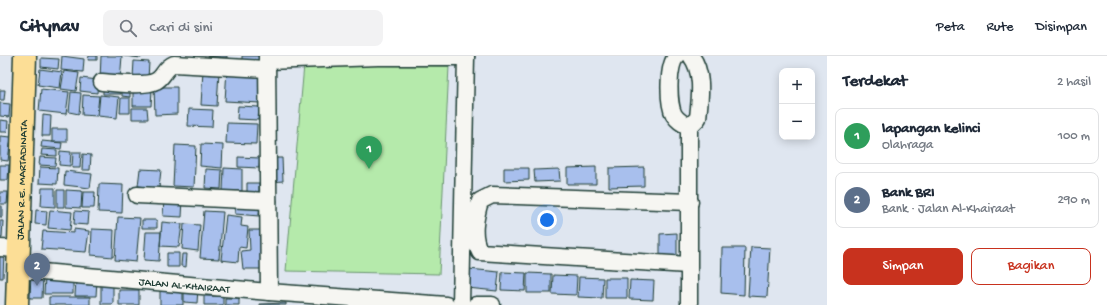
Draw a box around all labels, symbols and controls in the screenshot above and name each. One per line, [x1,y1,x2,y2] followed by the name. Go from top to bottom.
[103,10,383,46] search box
[20,16,79,39] text: Citynav
[117,17,139,39] icon: search
[149,19,213,37] text: Cari di sini
[936,19,965,36] text: Peta
[987,19,1013,36] text: Rute
[1035,19,1087,36] text: Disimpan
[779,68,815,140] map controls
[779,68,815,104] button: +
[843,72,907,92] text: Terdekat
[1057,75,1091,90] text: 2 hasil
[779,104,815,140] button: −
[15,120,31,240] street label: JALAN R.E. MARTADINATA
[882,120,980,138] text: lapangan kelinci
[854,129,860,144] text: 1
[1058,129,1090,144] text: 100 m
[356,136,382,169] pin: 1
[882,138,933,153] text: Olahraga
[882,184,935,202] text: Bank BRI
[854,193,860,208] text: 2
[1057,193,1090,208] text: 290 m
[882,202,1015,217] text: Bank · Jalan Al-Khairaat
[537,210,557,230] your location
[843,248,963,285] button: Simpan
[971,248,1091,285] button: Bagikan
[24,253,50,286] pin: 2
[138,277,231,297] street label: JALAN AL-KHAIRAAT

